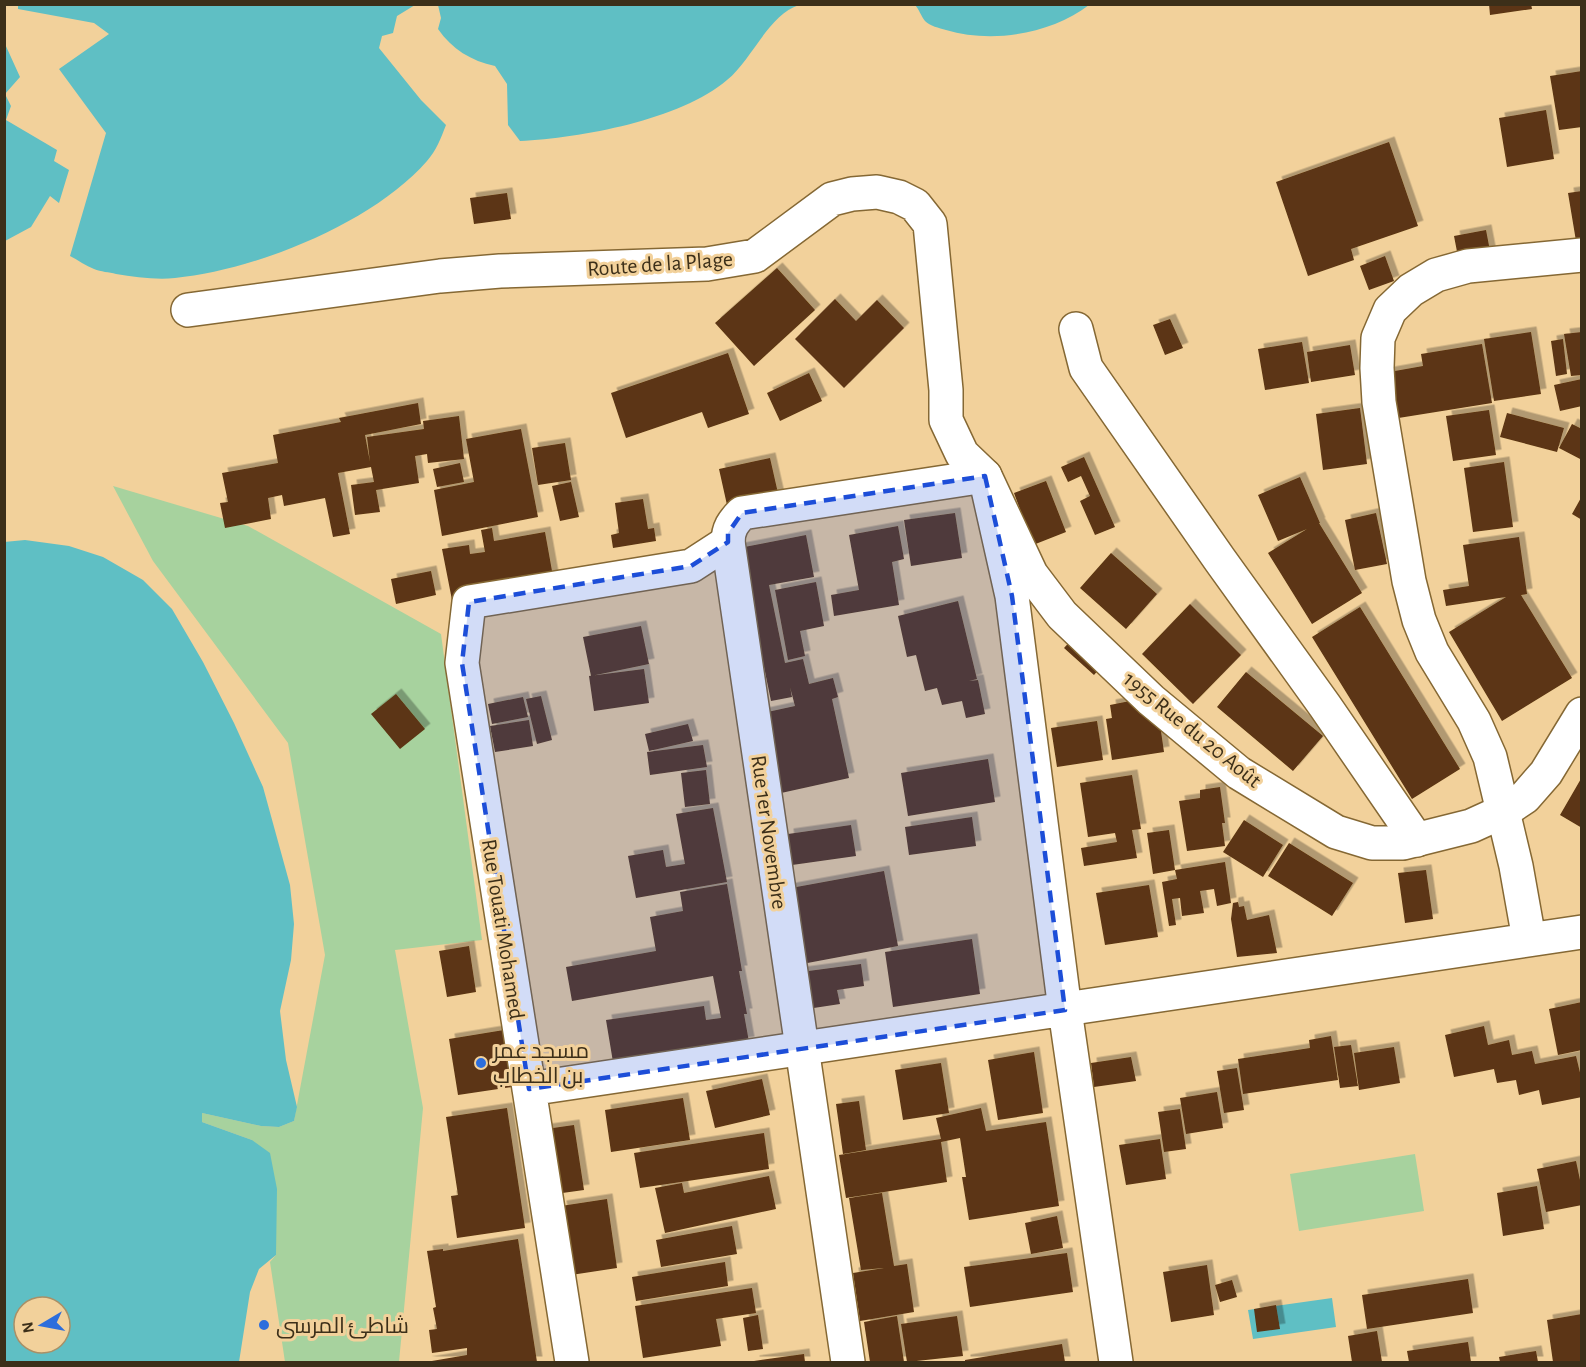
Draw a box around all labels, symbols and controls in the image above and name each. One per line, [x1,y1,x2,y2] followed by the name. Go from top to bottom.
[586,248,734,280] street label: Route de la Plage
[1120,668,1265,792] street label: 1955 Rue du 20 Août
[747,754,791,911] street label: Rue 1er Novembre
[478,837,528,1021] street label: Rue Touati Mohamed
[491,1040,589,1089] place label: مسجد عمر بن الخطاب
[474,1056,488,1070] marker: مسجد عمر بن الخطاب
[12,1295,72,1355] north arrow
[276,1315,409,1339] place label: شاطئ المرسى
[257,1318,271,1332] marker: شاطئ المرسى
[19,1321,37,1334] text: N

